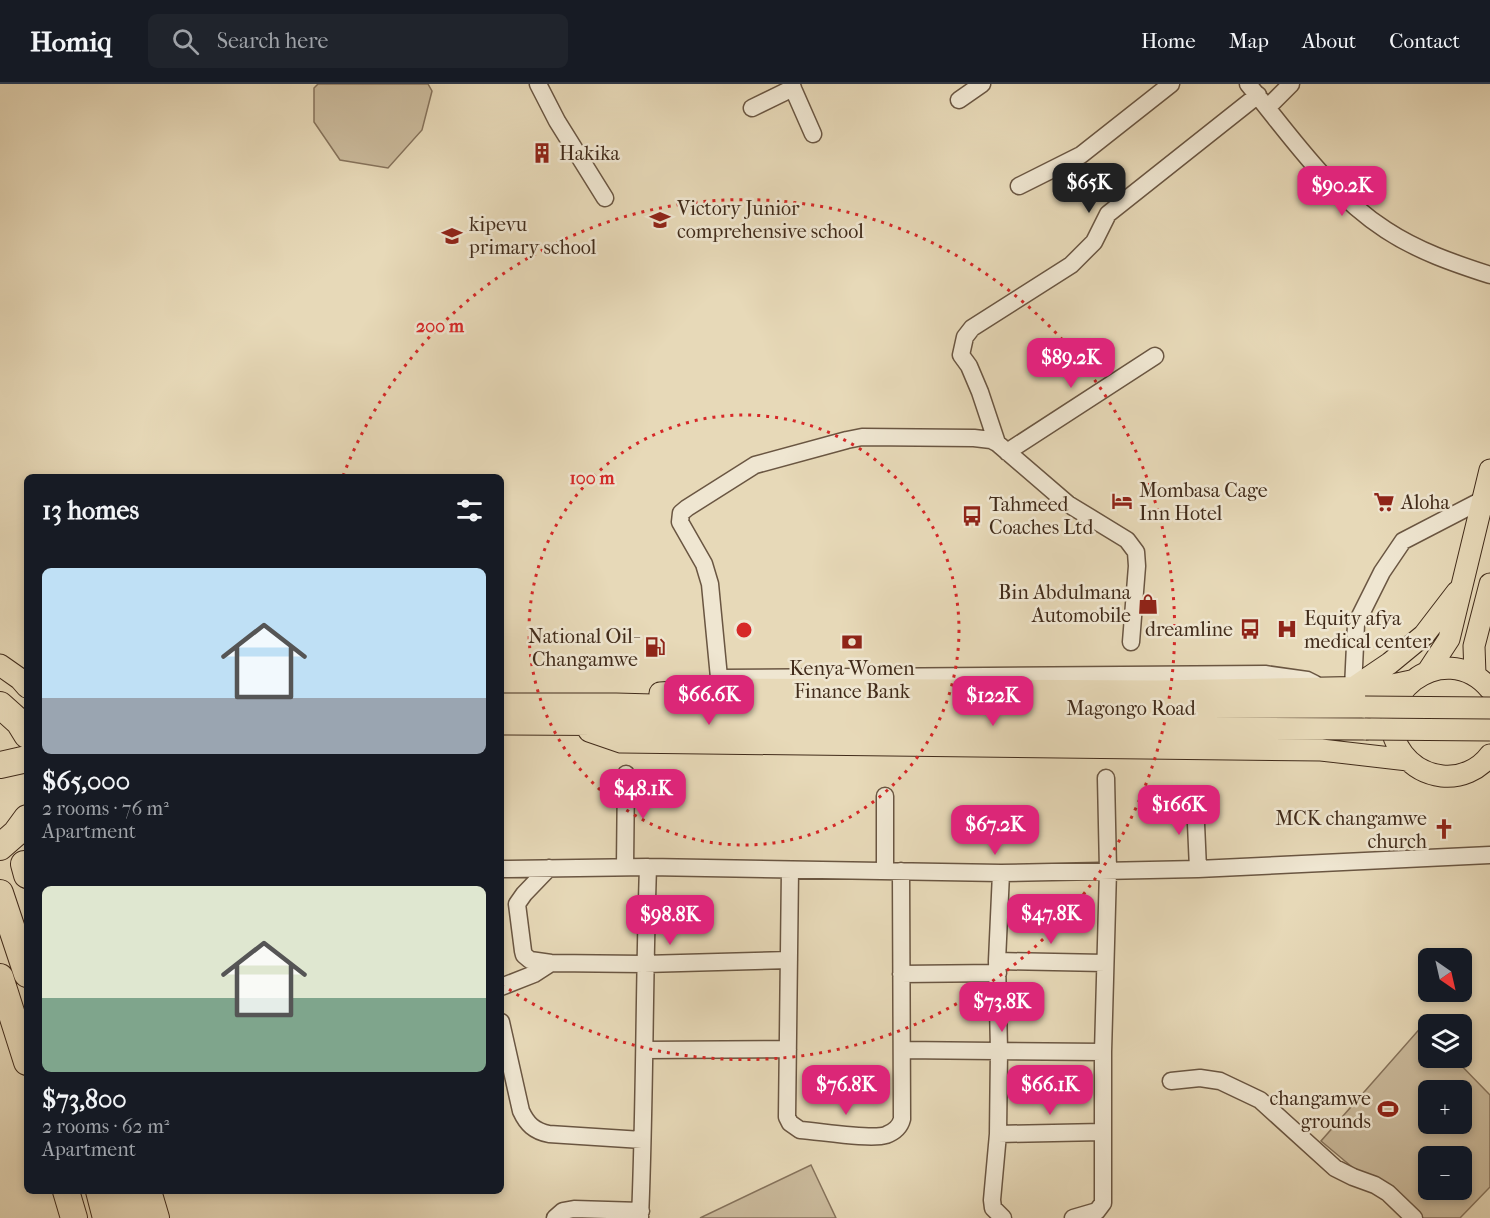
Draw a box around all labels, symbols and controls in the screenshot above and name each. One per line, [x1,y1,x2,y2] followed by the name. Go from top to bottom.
[148,14,568,68] search box
[30,25,112,58] text: Homiq
[169,25,202,58] icon: search
[217,28,328,54] text: Search here
[1141,29,1196,53] text: Home
[1229,29,1269,53] text: Map
[1302,29,1356,53] text: About
[1389,29,1460,53] text: Contact
[530,141,554,165] building icon: Hakika
[559,142,621,165] place label: Hakika
[1053,163,1125,214] pin: $65K
[1293,166,1391,217] pin: $90.2K
[1066,171,1112,194] text: $65K
[1311,174,1373,197] text: $90.2K
[676,197,864,243] place label: Victory Junior comprehensive school
[648,208,672,232] school or university icon: Victory Junior comprehensive school
[468,213,597,259] place label: kipevu primary school
[440,224,464,248] school or university icon: kipevu primary school
[416,316,465,337] text: 200 m
[1022,338,1120,389] pin: $89.2K
[1041,346,1101,369] text: $89.2K
[569,468,616,489] text: 100 m
[1139,479,1268,525] place label: Mombasa Cage Inn Hotel
[1110,489,1134,513] hotel icon: Mombasa Cage Inn Hotel
[1372,490,1396,514] supermarket icon: Aloha
[1400,491,1451,514] place label: Aloha
[989,493,1094,539] place label: Tahmeed Coaches Ltd
[453,494,486,527] icon: filters
[42,495,139,526] text: 13 homes
[960,504,984,528] bus stop icon: Tahmeed Coaches Ltd
[998,581,1132,627] place label: Bin Abdulmana Automobile
[1136,592,1160,616] shop icon: Bin Abdulmana Automobile
[210,607,318,715] icon: home
[1304,607,1431,653] place label: Equity afya medical center
[1238,617,1262,641] bus stop icon: dreamline
[1275,617,1299,641] hospital icon: Equity afya medical center
[1145,618,1233,641] place label: dreamline
[734,620,754,640] centre of rings
[528,625,641,671] place label: National Oil- Changamwe
[840,630,864,654] bank icon: Kenya Women Finance Bank
[643,635,667,659] fuel station icon: National Oil- Changamwe
[789,657,915,703] place label: Kenya Women Finance Bank
[660,675,758,726] pin: $66.6K
[951,676,1035,727] pin: $122K
[678,683,740,706] text: $66.6K
[966,684,1020,707] text: $122K
[1066,697,1197,720] street label: Magongo Road
[42,766,130,797] text: $65,000
[594,769,692,820] pin: $48.1K
[614,777,672,800] text: $48.1K
[1137,785,1221,836] pin: $166K
[1152,793,1206,816] text: $166K
[42,797,169,820] text: 2 rooms · 76 m²
[946,805,1044,856] pin: $67.2K
[1275,807,1428,853] place label: MCK changamwe church
[965,813,1025,836] text: $67.2K
[1432,817,1456,841] church icon: MCK changamwe church
[42,820,136,843] text: Apartment
[1002,894,1100,945] pin: $47.8K
[621,895,719,946] pin: $98.8K
[1021,902,1081,925] text: $47.8K
[640,903,700,926] text: $98.8K
[210,925,318,1033] icon: home
[1418,948,1472,1002] north arrow
[1418,948,1472,1200] map controls
[953,982,1051,1033] pin: $73.8K
[973,990,1031,1013] text: $73.8K
[1418,1014,1472,1068] button: layers
[797,1065,895,1116] pin: $76.8K
[1001,1065,1099,1116] pin: $66.1K
[816,1073,876,1096] text: $76.8K
[1021,1073,1079,1096] text: $66.1K
[1418,1080,1472,1134] button: +
[42,1084,127,1115] text: $73,800
[1270,1087,1371,1133] place label: changamwe grounds
[1376,1097,1400,1121] sports icon: changamwe grounds
[42,1115,169,1138] text: 2 rooms · 62 m²
[42,1138,136,1161] text: Apartment
[1418,1146,1472,1200] button: −

